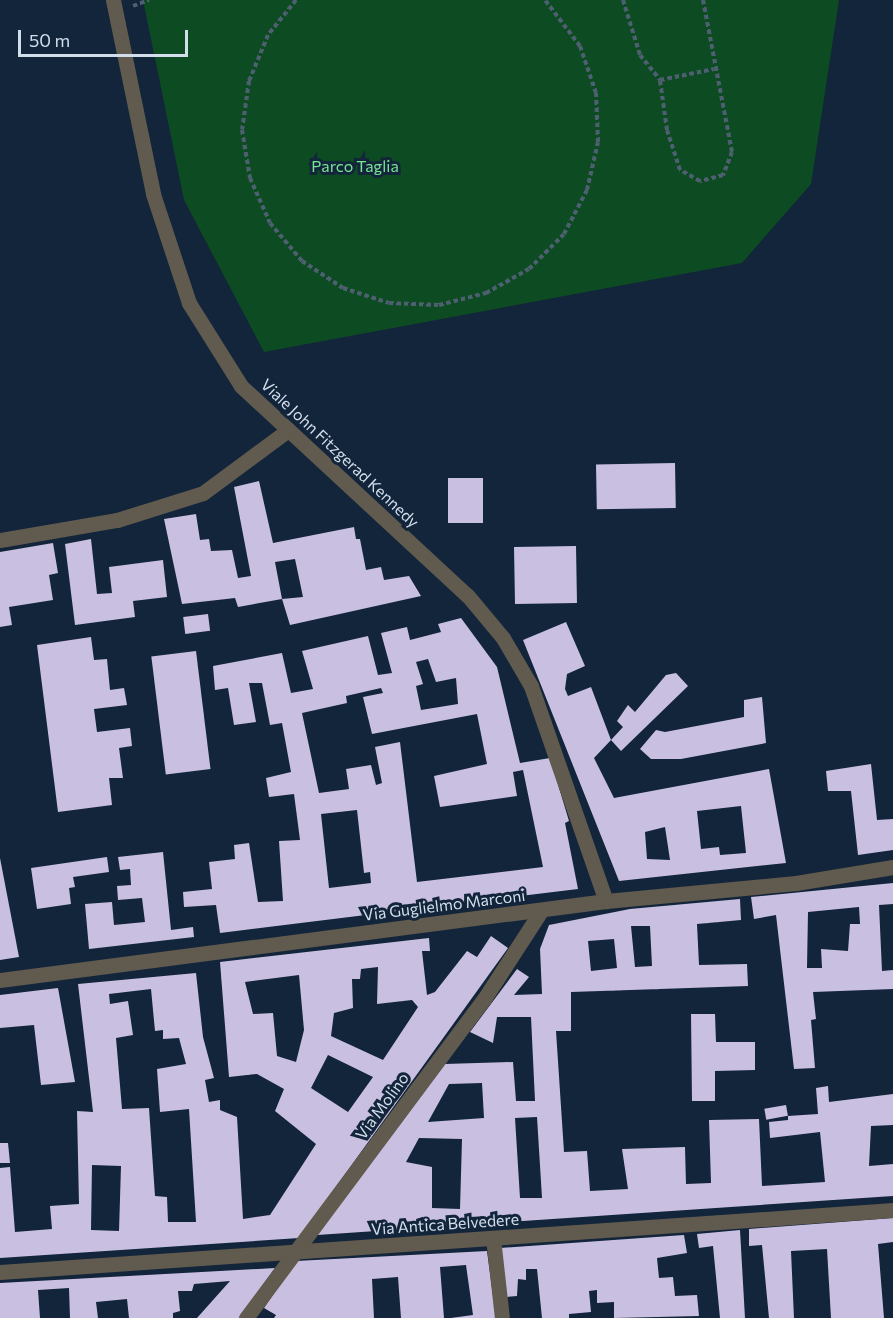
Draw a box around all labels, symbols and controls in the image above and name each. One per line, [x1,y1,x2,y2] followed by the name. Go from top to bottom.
[21,18,190,56] scale bar
[29,29,70,51] text: 50 m
[311,156,399,176] park label: Parco Taglia
[257,375,423,531] street label: Viale John Fitzgerad Kennedy
[362,886,526,924] street label: Via Guglielmo Marconi
[351,1069,413,1143] street label: Via Molino
[370,1209,520,1239] street label: Via Antica Belvedere

